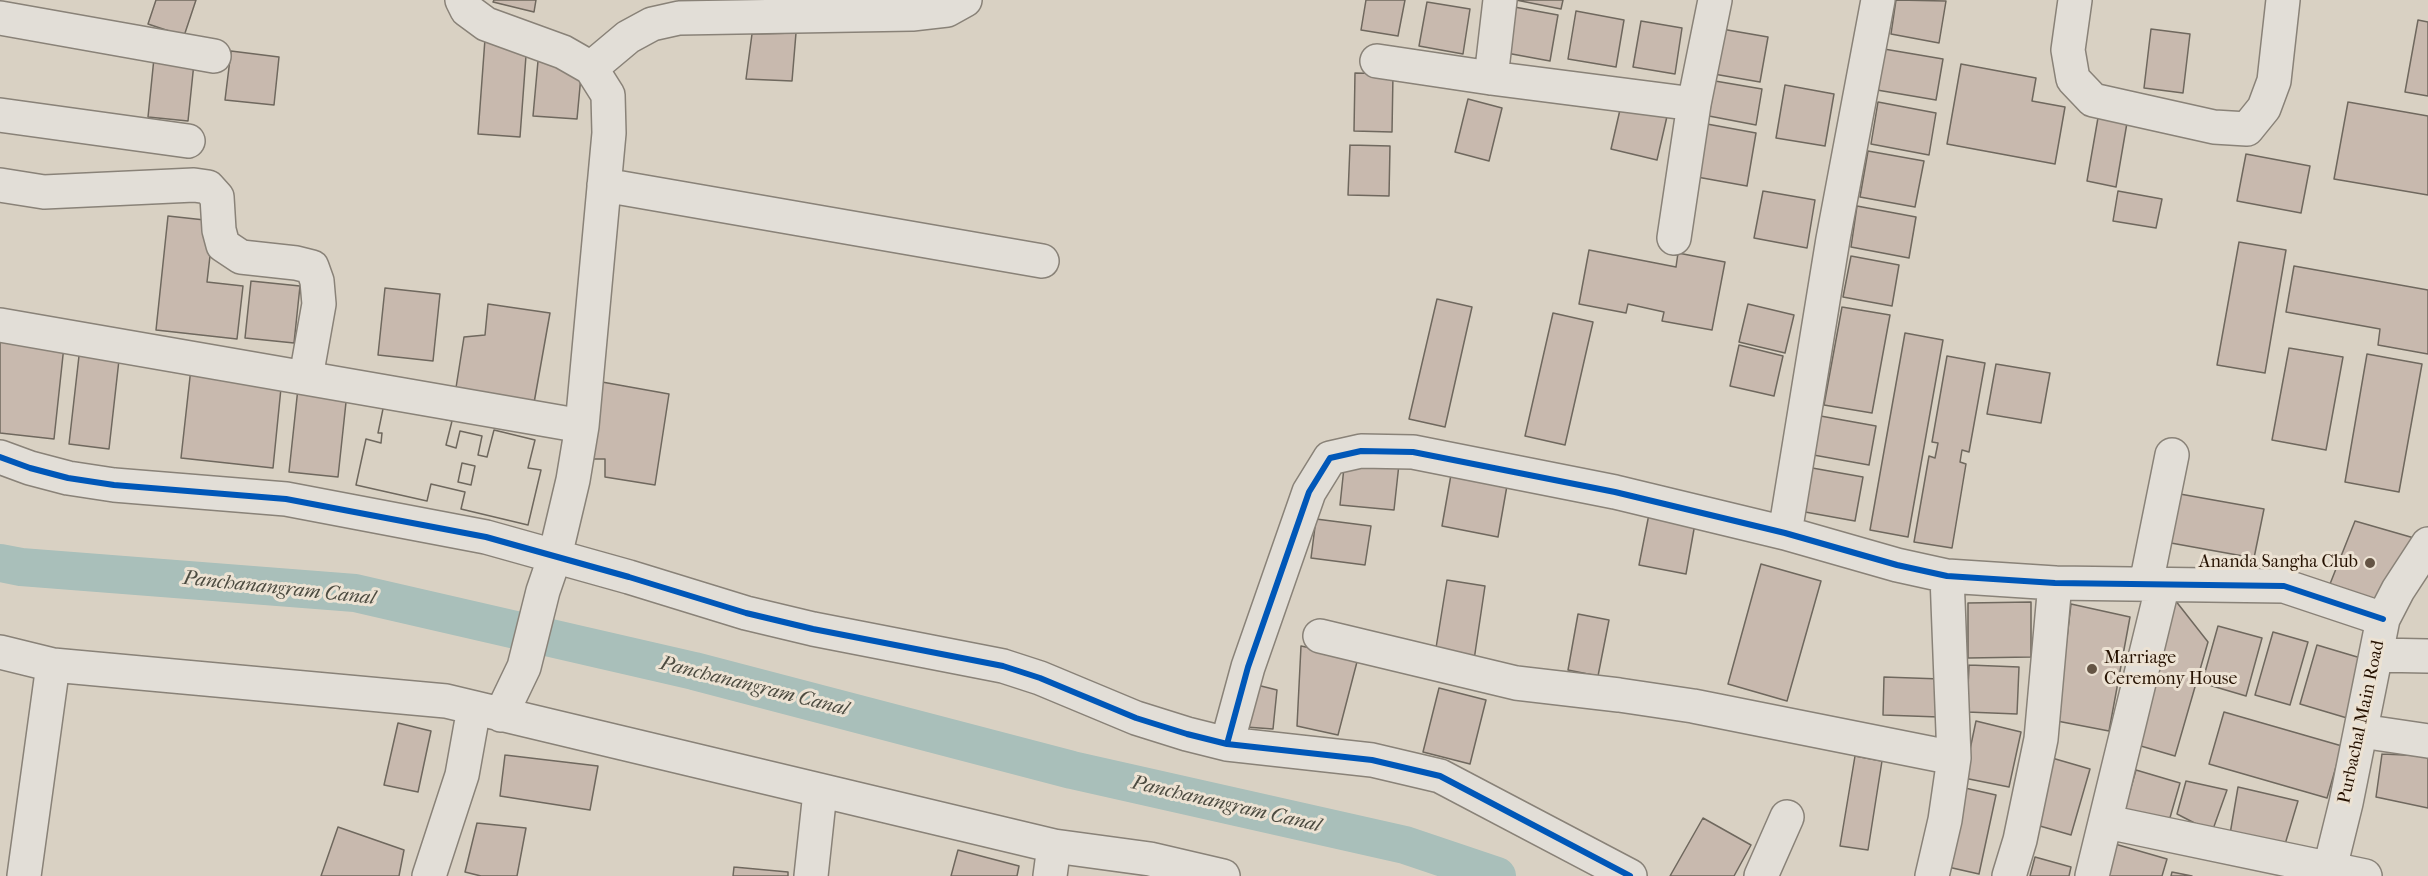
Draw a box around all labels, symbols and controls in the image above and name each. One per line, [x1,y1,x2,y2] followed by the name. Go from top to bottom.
[2199,552,2358,574] place label: Ananda Sangha Club
[2363,556,2377,570] marker: Ananda Sangha Club
[182,567,376,611] water label: Panchanangram Canal
[2334,639,2390,805] street label: Purbachal Main Road
[2104,648,2237,690] place label: Marriage Ceremony House
[657,652,851,722] water label: Panchanangram Canal
[2085,662,2099,676] marker: Marriage Ceremony House
[1129,772,1323,838] water label: Panchanangram Canal

